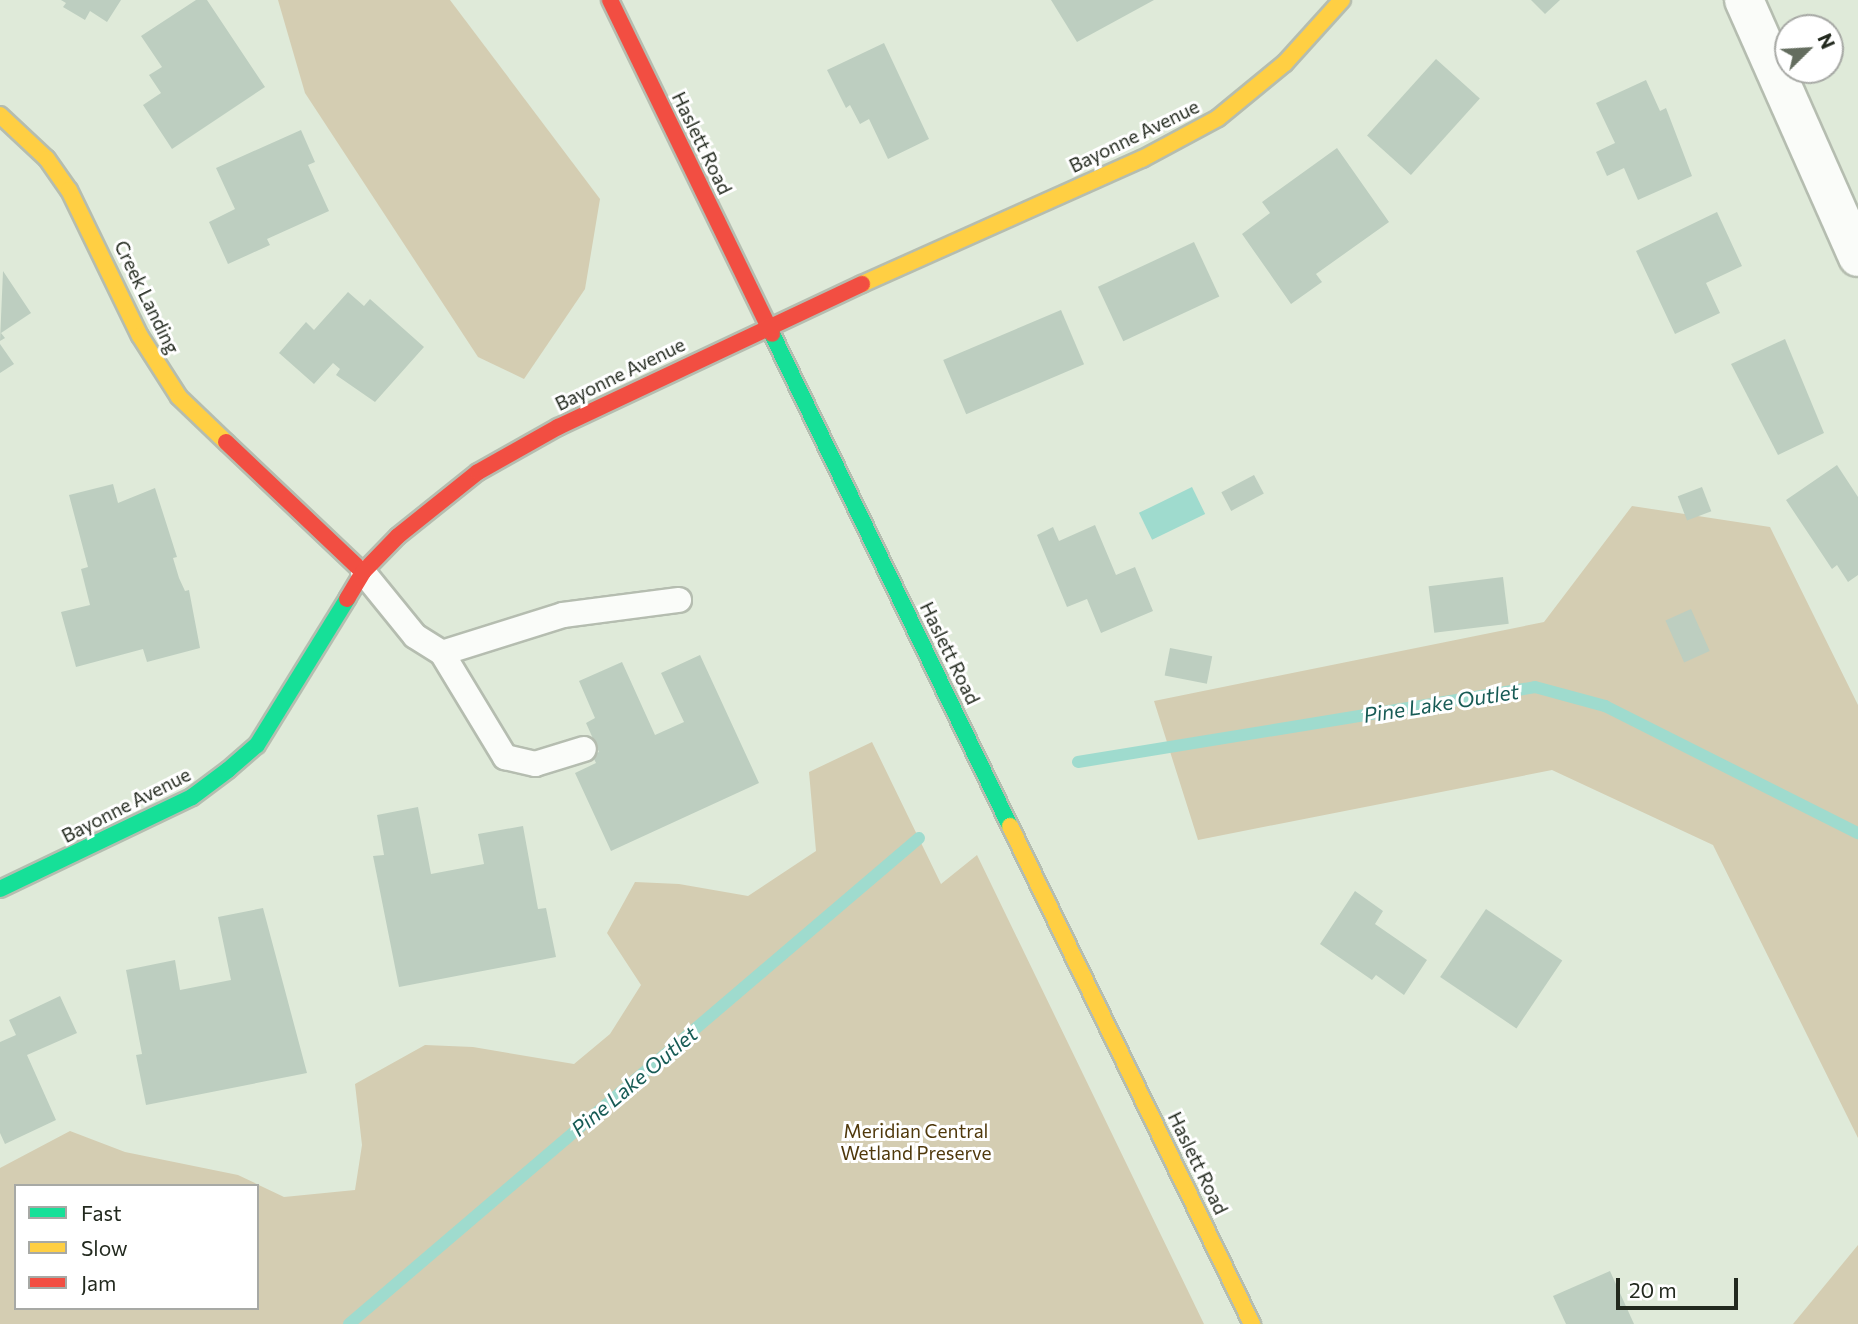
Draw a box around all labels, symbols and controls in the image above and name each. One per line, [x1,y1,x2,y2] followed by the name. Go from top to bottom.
[1774,14,1844,84] north arrow
[1813,30,1840,52] text: N
[667,88,737,198] street label: Haslett Road
[1065,95,1203,177] street label: Bayonne Avenue
[110,237,184,357] street label: Creek Landing
[551,333,689,415] street label: Bayonne Avenue
[915,598,985,708] street label: Haslett Road
[1361,678,1521,728] water label: Pine Lake Outlet
[58,763,194,847] street label: Bayonne Avenue
[566,1021,702,1141] water label: Pine Lake Outlet
[1163,1108,1233,1218] street label: Haslett Road
[841,1120,991,1164] park label: Meridian Central Wetland Preserve
[14,1184,259,1310] legend
[81,1200,122,1225] text: Fast
[81,1235,128,1260] text: Slow
[1620,1264,1742,1308] scale bar
[81,1270,116,1295] text: Jam
[1629,1277,1677,1302] text: 20 m

